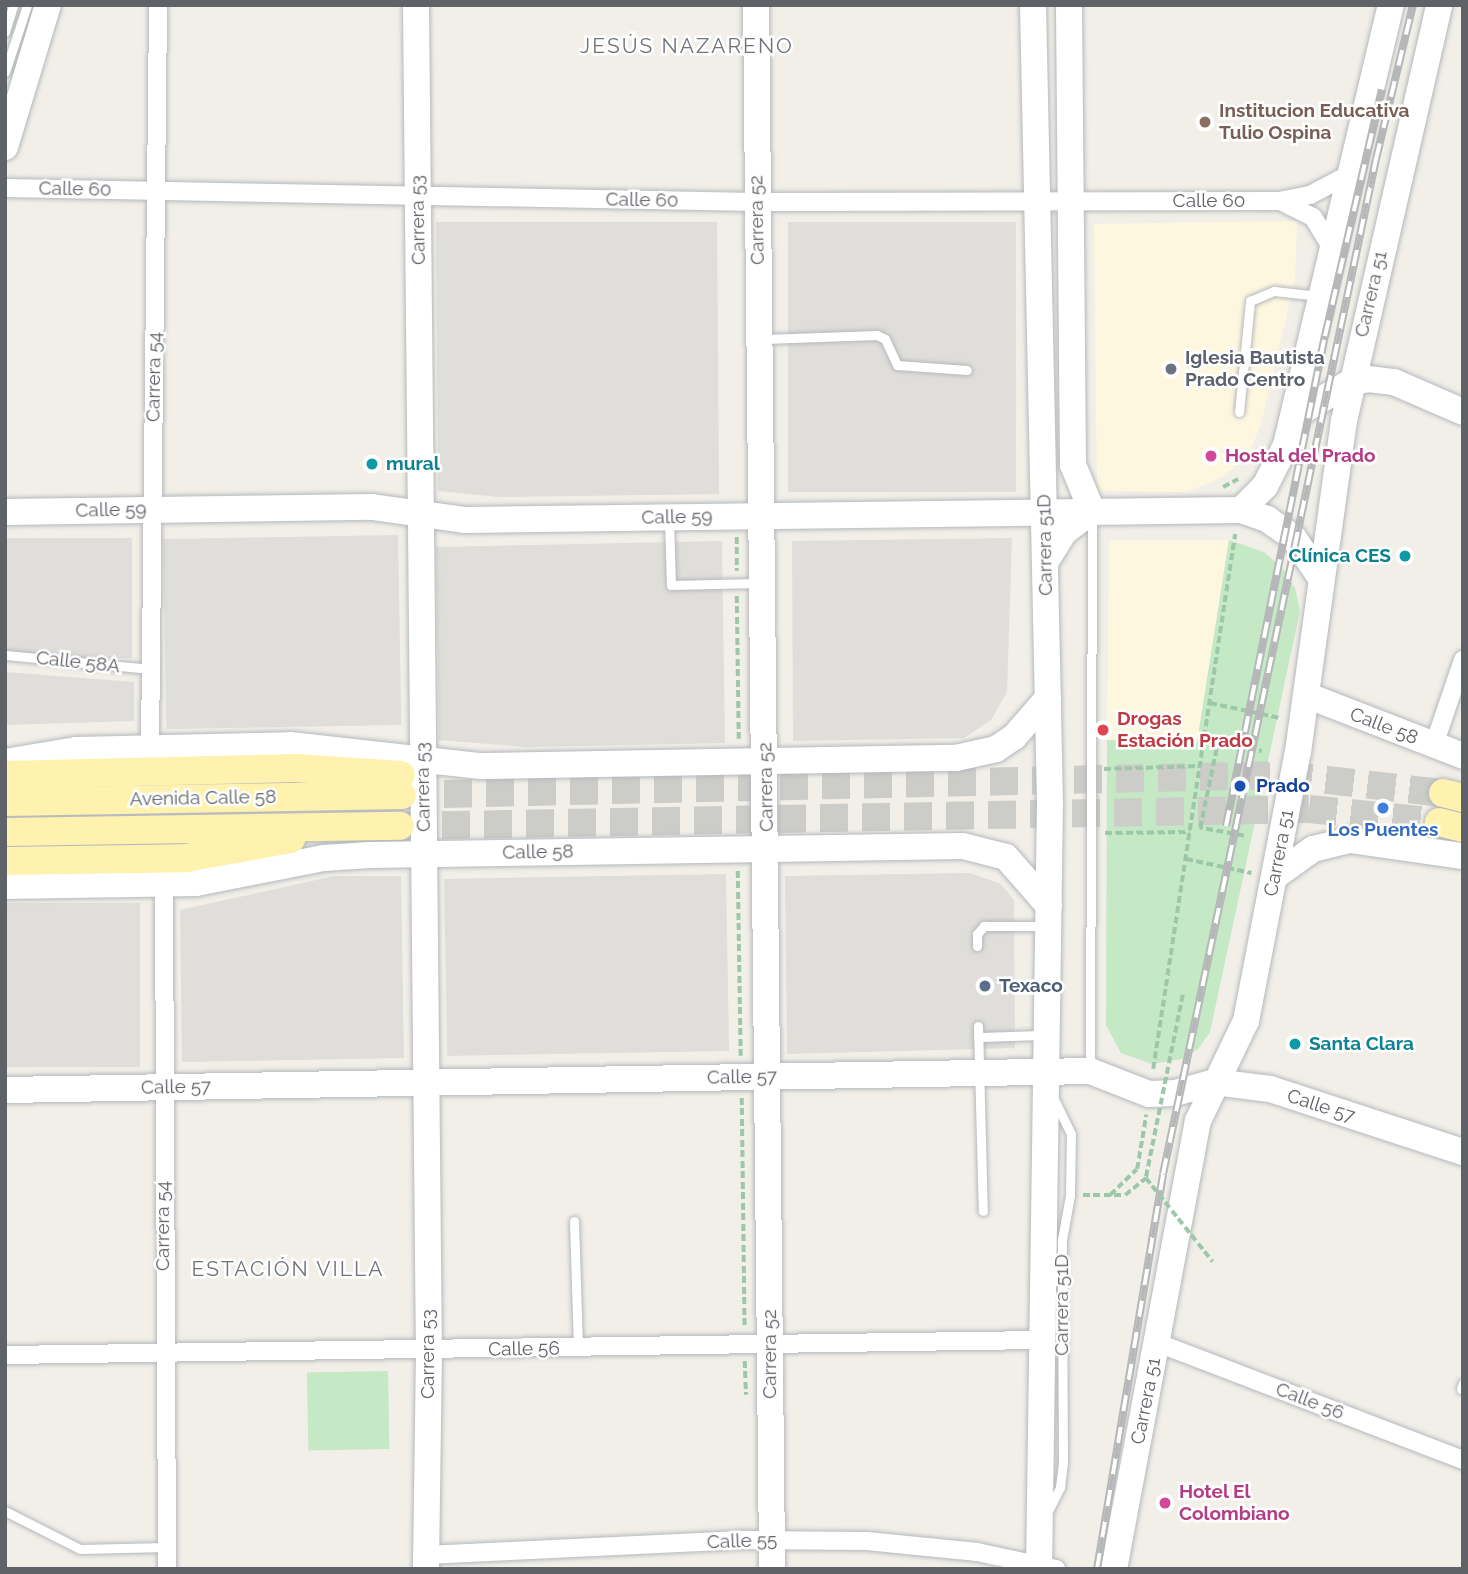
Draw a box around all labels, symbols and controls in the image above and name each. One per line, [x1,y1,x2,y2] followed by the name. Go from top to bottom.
[582,33,792,59] district label: JESÚS NAZARENO
[1219,100,1410,144] place label: Institucion Educativa Tulio Ospina
[1197,114,1213,130] marker: Institucion Educativa Tulio Ospina
[406,175,430,265] street label: Carrera 53
[745,175,769,265] street label: Carrera 52
[38,177,112,201] street label: Calle 60
[605,188,679,212] street label: Calle 60
[1173,190,1245,212] street label: Calle 60
[1350,249,1392,339] street label: Carrera 51
[142,332,166,422] street label: Carrera 54
[1185,347,1325,391] place label: Iglesia Bautista Prado Centro
[1163,361,1179,377] marker: Iglesia Bautista Prado Centro
[1225,445,1377,467] place label: Hostal del Prado
[1203,448,1219,464] marker: Hostal del Prado
[386,453,440,475] place label: mural
[364,456,380,472] marker: mural
[1033,494,1057,596] street label: Carrera 51D
[75,498,147,522] street label: Calle 59
[641,505,713,529] street label: Calle 59
[1288,545,1391,567] place label: Clínica CES
[1397,548,1413,564] marker: Clínica CES
[35,646,121,678] street label: Calle 58A
[1347,703,1421,749] street label: Calle 58
[1117,708,1253,752] place label: Drogas Estación Prado
[1095,722,1111,738] marker: Drogas Estación Prado
[411,742,435,832] street label: Carrera 53
[754,742,778,832] street label: Carrera 52
[1256,775,1310,797] place label: Prado
[1230,776,1250,796] marker: Prado
[129,785,277,811] street label: Avenida Calle 58
[1375,800,1391,816] marker: Los Puentes
[1259,808,1299,898] street label: Carrera 51
[1328,819,1438,841] place label: Los Puentes
[502,840,574,864] street label: Calle 58
[999,975,1063,997] place label: Texaco
[977,978,993,994] marker: Texaco
[1309,1033,1414,1055] place label: Santa Clara
[1287,1036,1303,1052] marker: Santa Clara
[707,1065,777,1089] street label: Calle 57
[141,1075,211,1099] street label: Calle 57
[1284,1084,1358,1128] street label: Calle 57
[152,1181,174,1271] street label: Carrera 54
[1051,1254,1073,1356] street label: Carrera 51D
[193,1256,383,1282] district label: ESTACIÓN VILLA
[417,1309,439,1399] street label: Carrera 53
[759,1309,781,1399] street label: Carrera 52
[488,1337,560,1361] street label: Calle 56
[1126,1356,1166,1446] street label: Carrera 51
[1273,1378,1347,1424] street label: Calle 56
[1179,1481,1290,1525] place label: Hotel El Colombiano
[1157,1495,1173,1511] marker: Hotel El Colombiano
[706,1528,778,1554] street label: Calle 55

